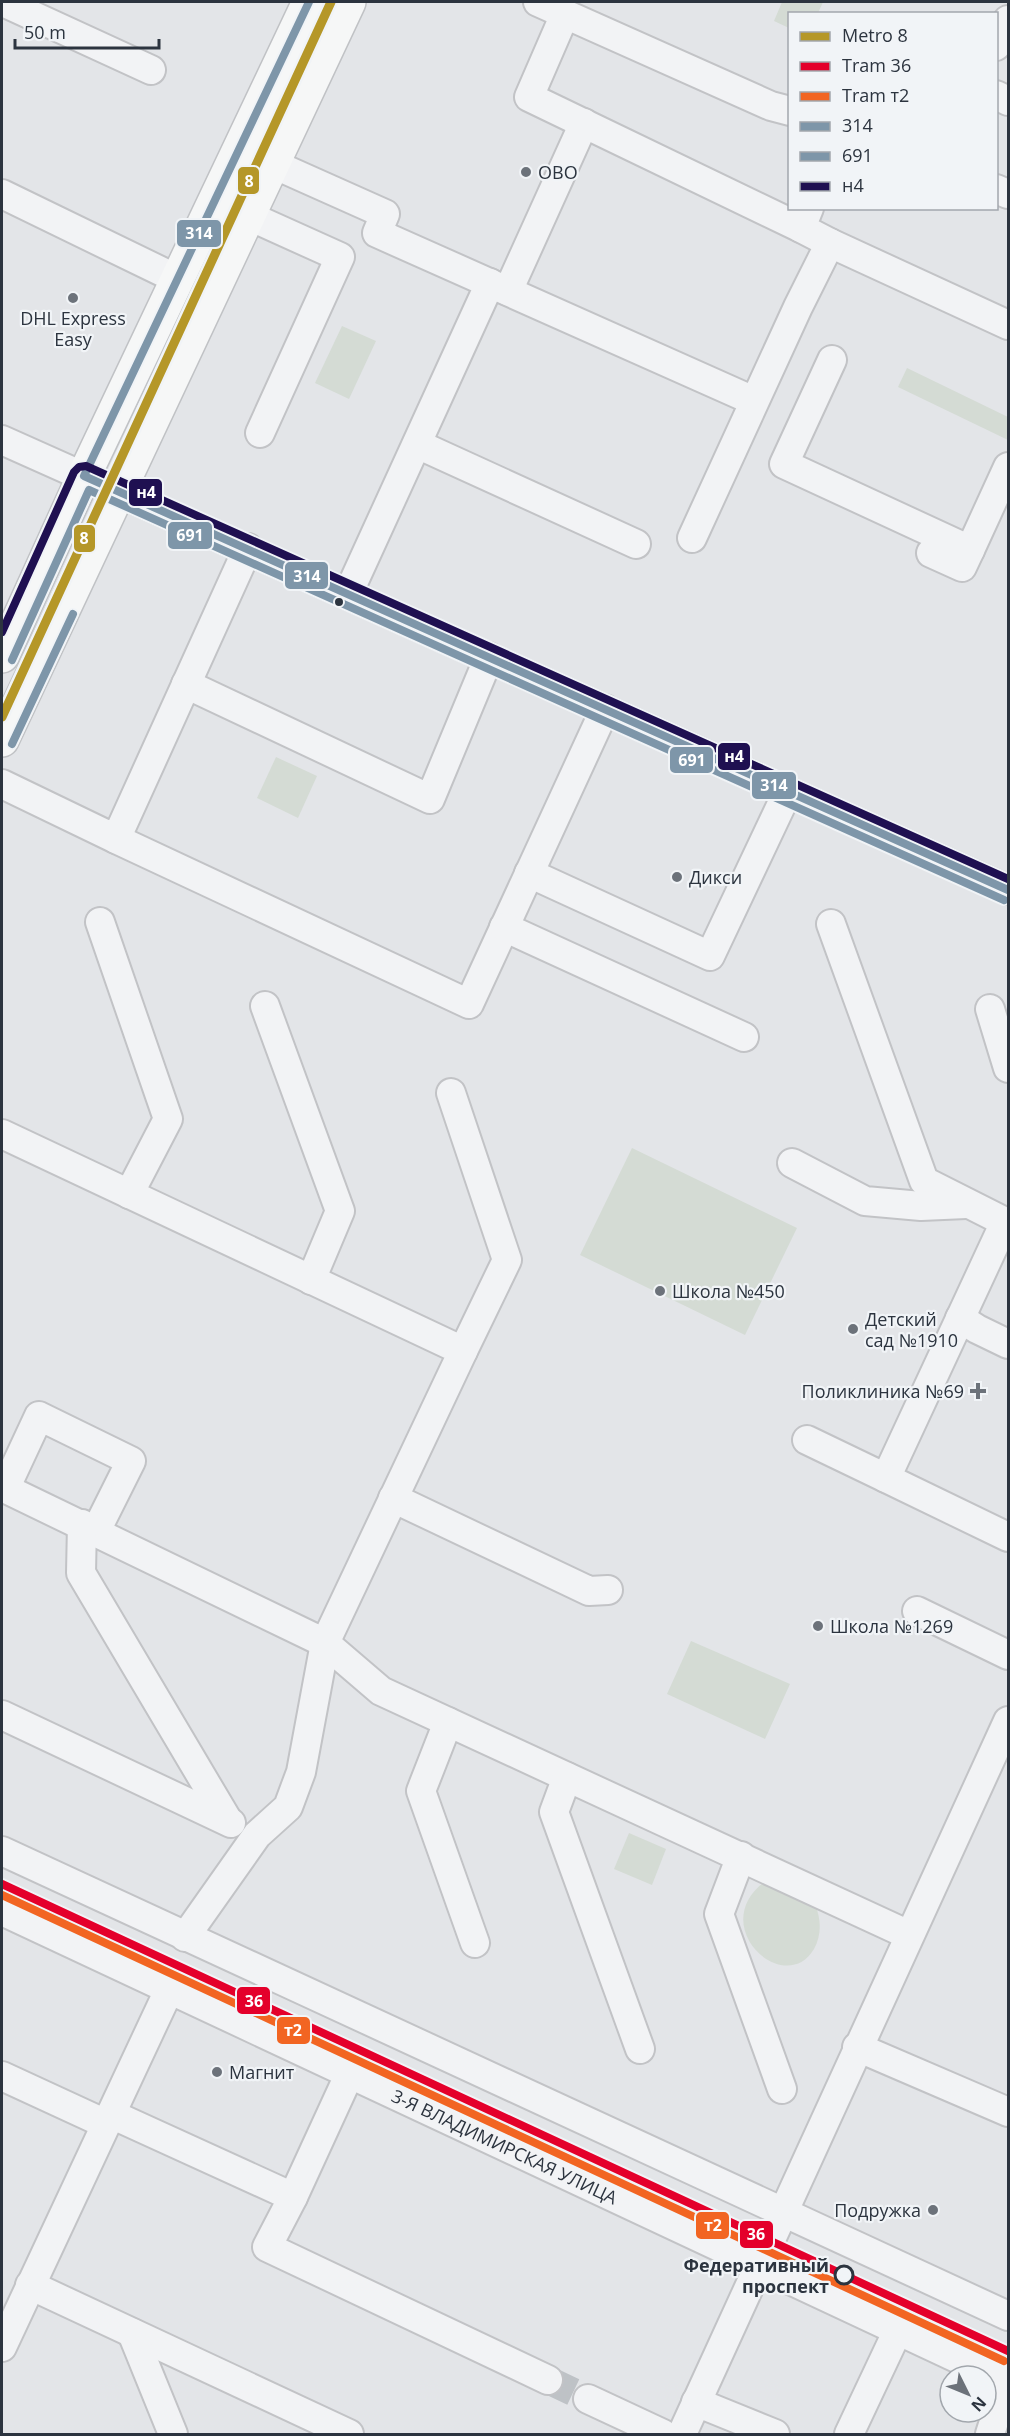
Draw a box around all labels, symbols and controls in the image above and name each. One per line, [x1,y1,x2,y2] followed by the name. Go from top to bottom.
[15,12,159,50] scale bar
[788,12,998,210] legend
[24,20,66,44] text: 50 m
[842,23,908,47] text: Metro 8
[842,53,911,77] text: Tram 36
[842,83,909,107] text: Tram т2
[842,113,873,137] text: 314
[842,143,873,167] text: 691
[538,160,578,184] place label: ОВО
[519,165,533,179] marker: ОВО
[237,166,260,195] line badge: 8
[244,170,254,192] text: 8
[842,173,864,197] text: н4
[176,219,222,248] line badge: 314
[185,222,213,244] text: 314
[66,291,80,305] marker: DHL Express Easy
[20,306,126,351] place label: DHL Express Easy
[128,478,163,507] line badge: н4
[136,481,156,503] text: н4
[167,521,213,550] line badge: 691
[73,524,96,553] line badge: 8
[176,524,204,546] text: 691
[79,527,89,549] text: 8
[284,561,329,590] line badge: 314
[293,565,321,587] text: 314
[333,596,345,608] unlabelled marker
[717,742,751,771] line badge: н4
[724,745,744,767] text: н4
[669,746,714,774] line badge: 691
[678,749,706,771] text: 691
[751,771,797,800] line badge: 314
[760,774,788,796] text: 314
[689,865,742,889] place label: Дикси
[670,870,684,884] marker: Дикси
[672,1279,785,1303] place label: Школа №450
[653,1284,667,1298] marker: Школа №450
[865,1307,958,1352] place label: Детский сад №1910
[846,1322,860,1336] marker: Детский сад №1910
[802,1379,964,1403] place label: Поликлиника №69
[969,1382,987,1400] marker: Поликлиника №69
[830,1614,953,1638] place label: Школа №1269
[811,1619,825,1633] marker: Школа №1269
[236,1986,271,2015] line badge: 36
[245,1990,263,2012] text: 36
[276,2016,311,2045] line badge: т2
[284,2019,302,2041] text: т2
[229,2060,295,2084] place label: Магнит
[210,2065,224,2079] marker: Магнит
[388,2083,622,2210] street label: 3-Я ВЛАДИМИРСКАЯ УЛИЦА
[834,2198,921,2222] place label: Подружка
[926,2203,940,2217] marker: Подружка
[695,2211,730,2240] line badge: т2
[704,2214,722,2236] text: т2
[739,2220,774,2249] line badge: 36
[747,2223,765,2245] text: 36
[684,2253,829,2298] place label: Федеративный проспект
[834,2265,854,2285] marker: Федеративный проспект
[938,2364,998,2424] north arrow
[966,2392,991,2416] text: N

